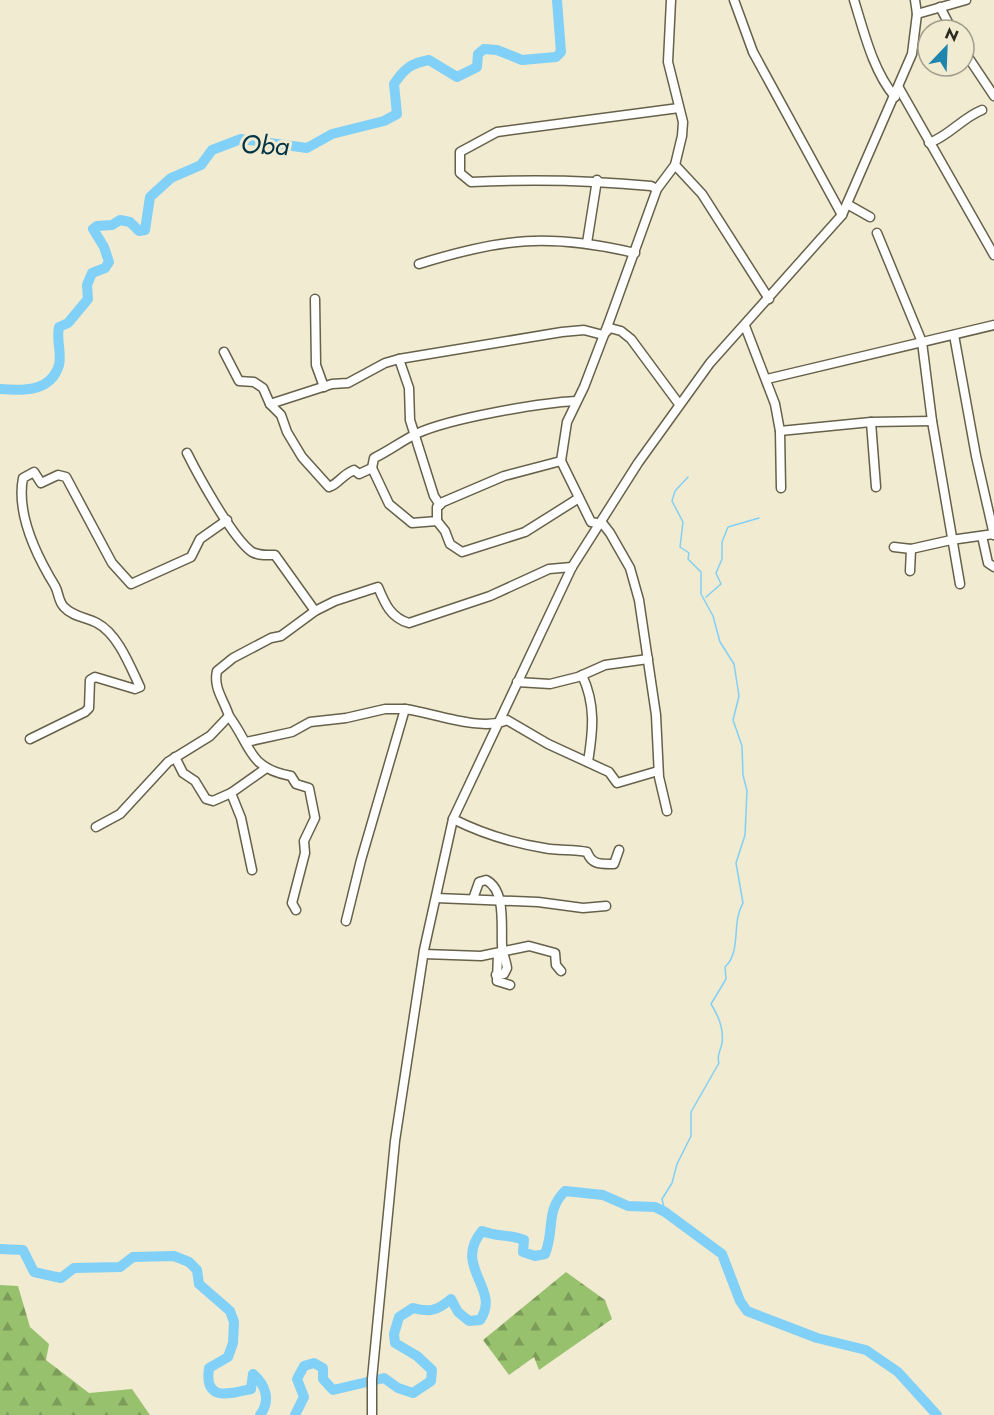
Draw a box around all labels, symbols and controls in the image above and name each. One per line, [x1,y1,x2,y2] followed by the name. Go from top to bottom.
[916,18,976,78] north arrow
[941,22,962,48] text: N
[240,125,291,165] water label: Oba

